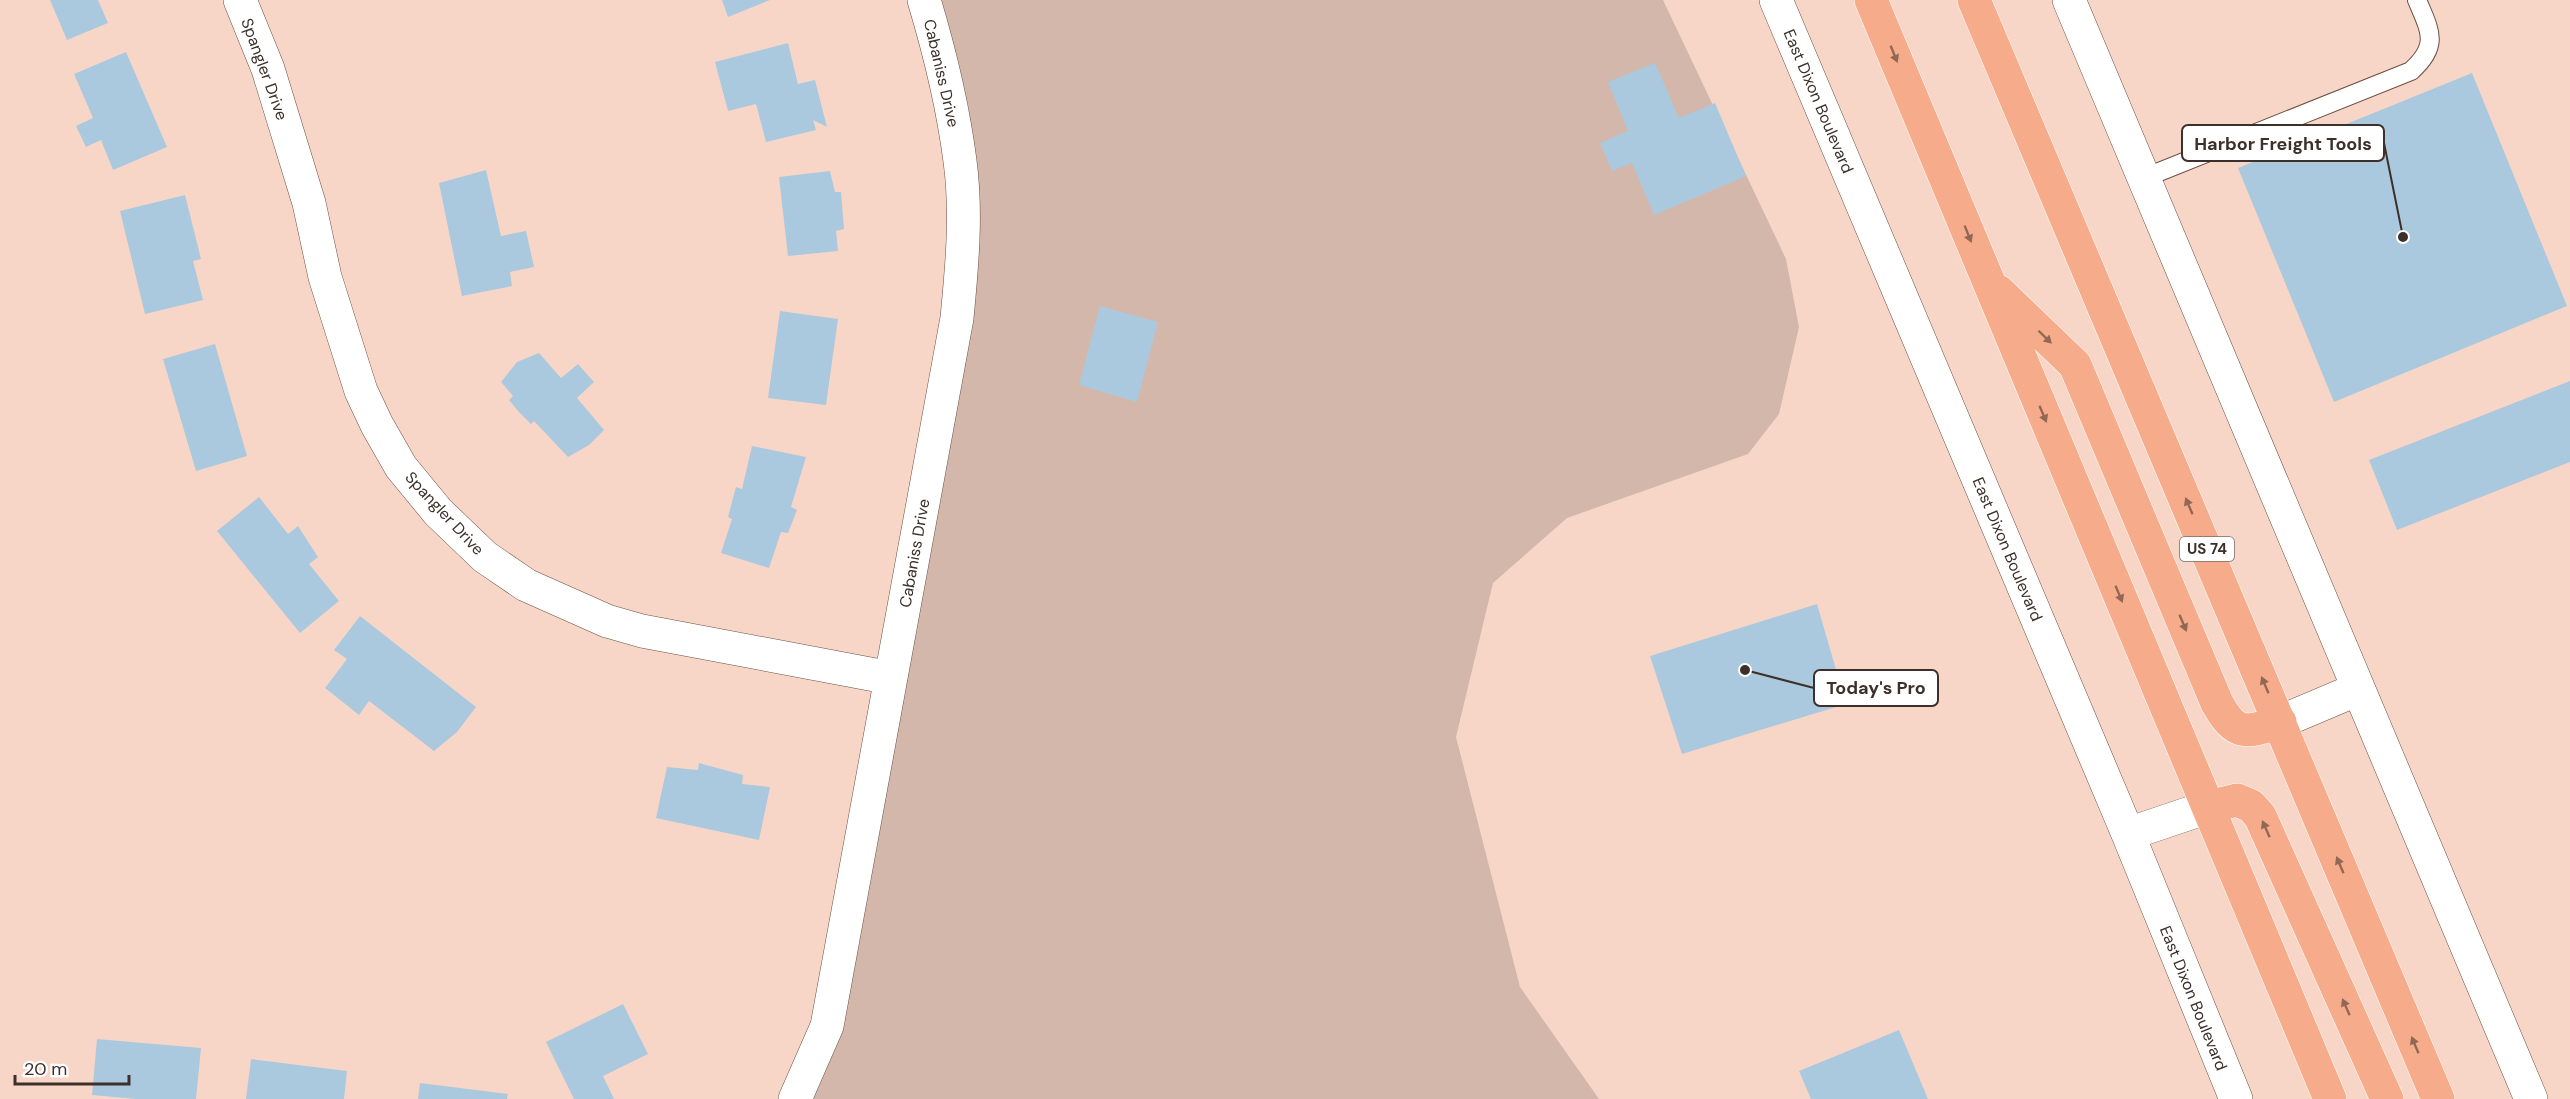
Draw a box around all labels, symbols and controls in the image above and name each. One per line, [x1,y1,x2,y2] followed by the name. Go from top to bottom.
[236,15,293,123] street label: Spangler Drive
[919,17,964,129] street label: Cabaniss Drive
[1779,26,1858,176] street label: East Dixon Boulevard
[1890,45,1899,63] one-way arrow
[2182,125,2384,161] callout: Harbor Freight Tools
[2194,132,2372,156] text: Harbor Freight Tools
[1963,226,1973,244] one-way arrow
[2037,329,2051,343] one-way arrow
[2038,406,2048,424] one-way arrow
[401,467,489,560] street label: Spangler Drive
[1968,474,2047,624] street label: East Dixon Boulevard
[895,497,934,609] street label: Cabaniss Drive
[2184,497,2193,514] one-way arrow
[2180,537,2234,561] road number: US 74
[2115,585,2124,603] one-way arrow
[2179,614,2188,632] one-way arrow
[1814,670,1938,706] callout: Today's Pro
[1826,676,1926,700] text: Today's Pro
[2260,676,2270,694] one-way arrow
[2261,820,2271,838] one-way arrow
[2335,856,2344,874] one-way arrow
[2155,923,2232,1074] street label: East Dixon Boulevard
[2341,999,2350,1016] one-way arrow
[2410,1036,2419,1054] one-way arrow
[15,1048,129,1086] scale bar
[24,1057,67,1081] text: 20 m

